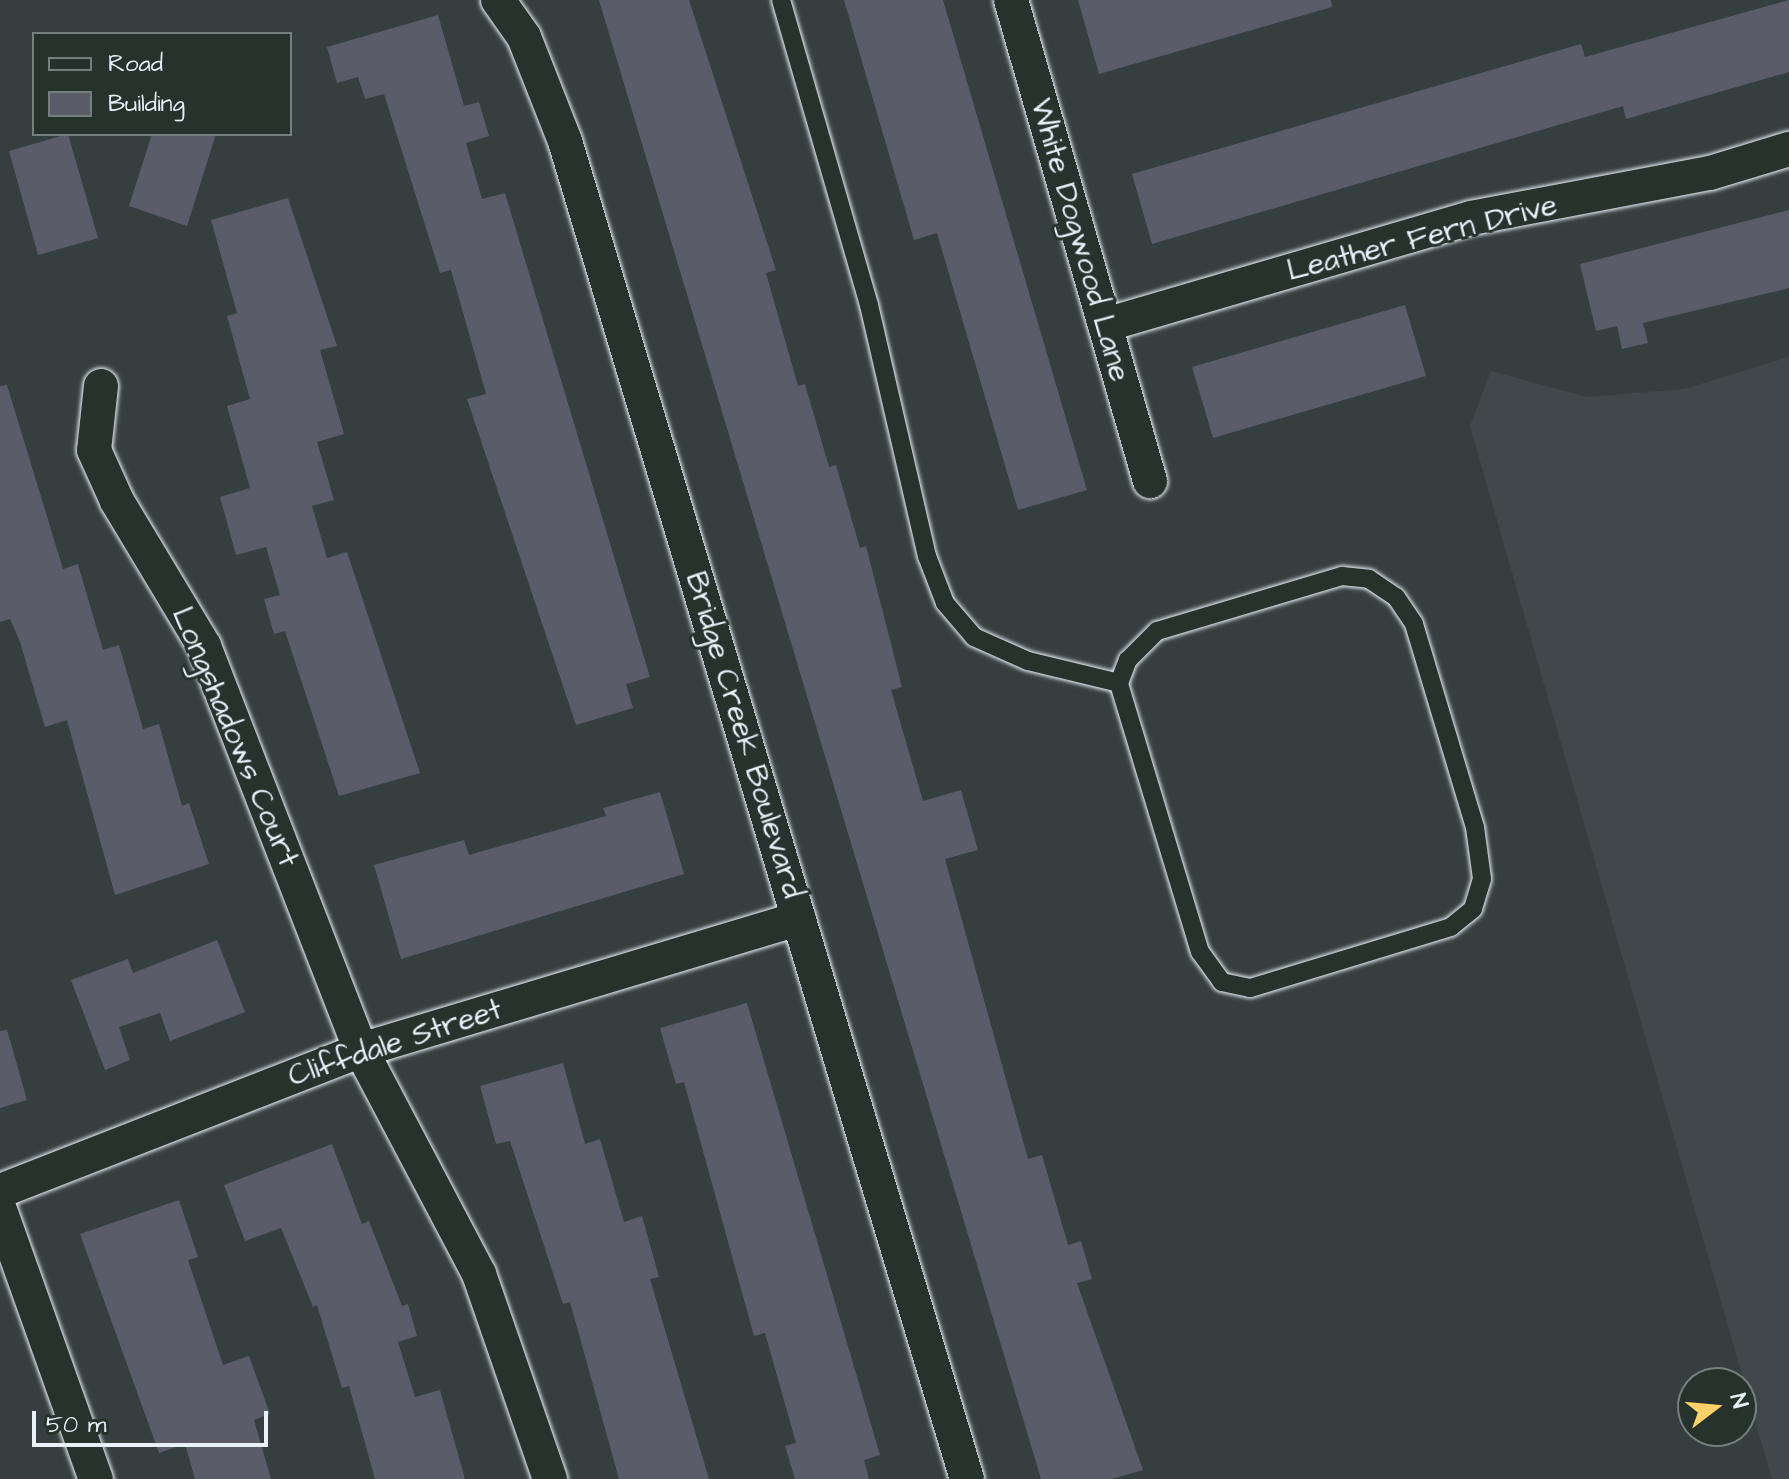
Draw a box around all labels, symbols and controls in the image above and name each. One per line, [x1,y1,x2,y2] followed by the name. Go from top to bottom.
[32,32,292,136] legend
[108,47,163,81] text: Road
[108,87,185,121] text: Building
[1022,94,1138,386] street label: White Dogwood Lane
[1283,187,1561,289] street label: Leather Fern Drive
[677,567,811,903] street label: Bridge Creek Boulevard
[164,602,306,872] street label: Longshadows Court
[284,992,506,1094] street label: Cliffdale Street
[1677,1367,1757,1447] north arrow
[1722,1390,1755,1412] text: N
[36,1395,272,1445] scale bar
[46,1408,106,1442] text: 50 m

